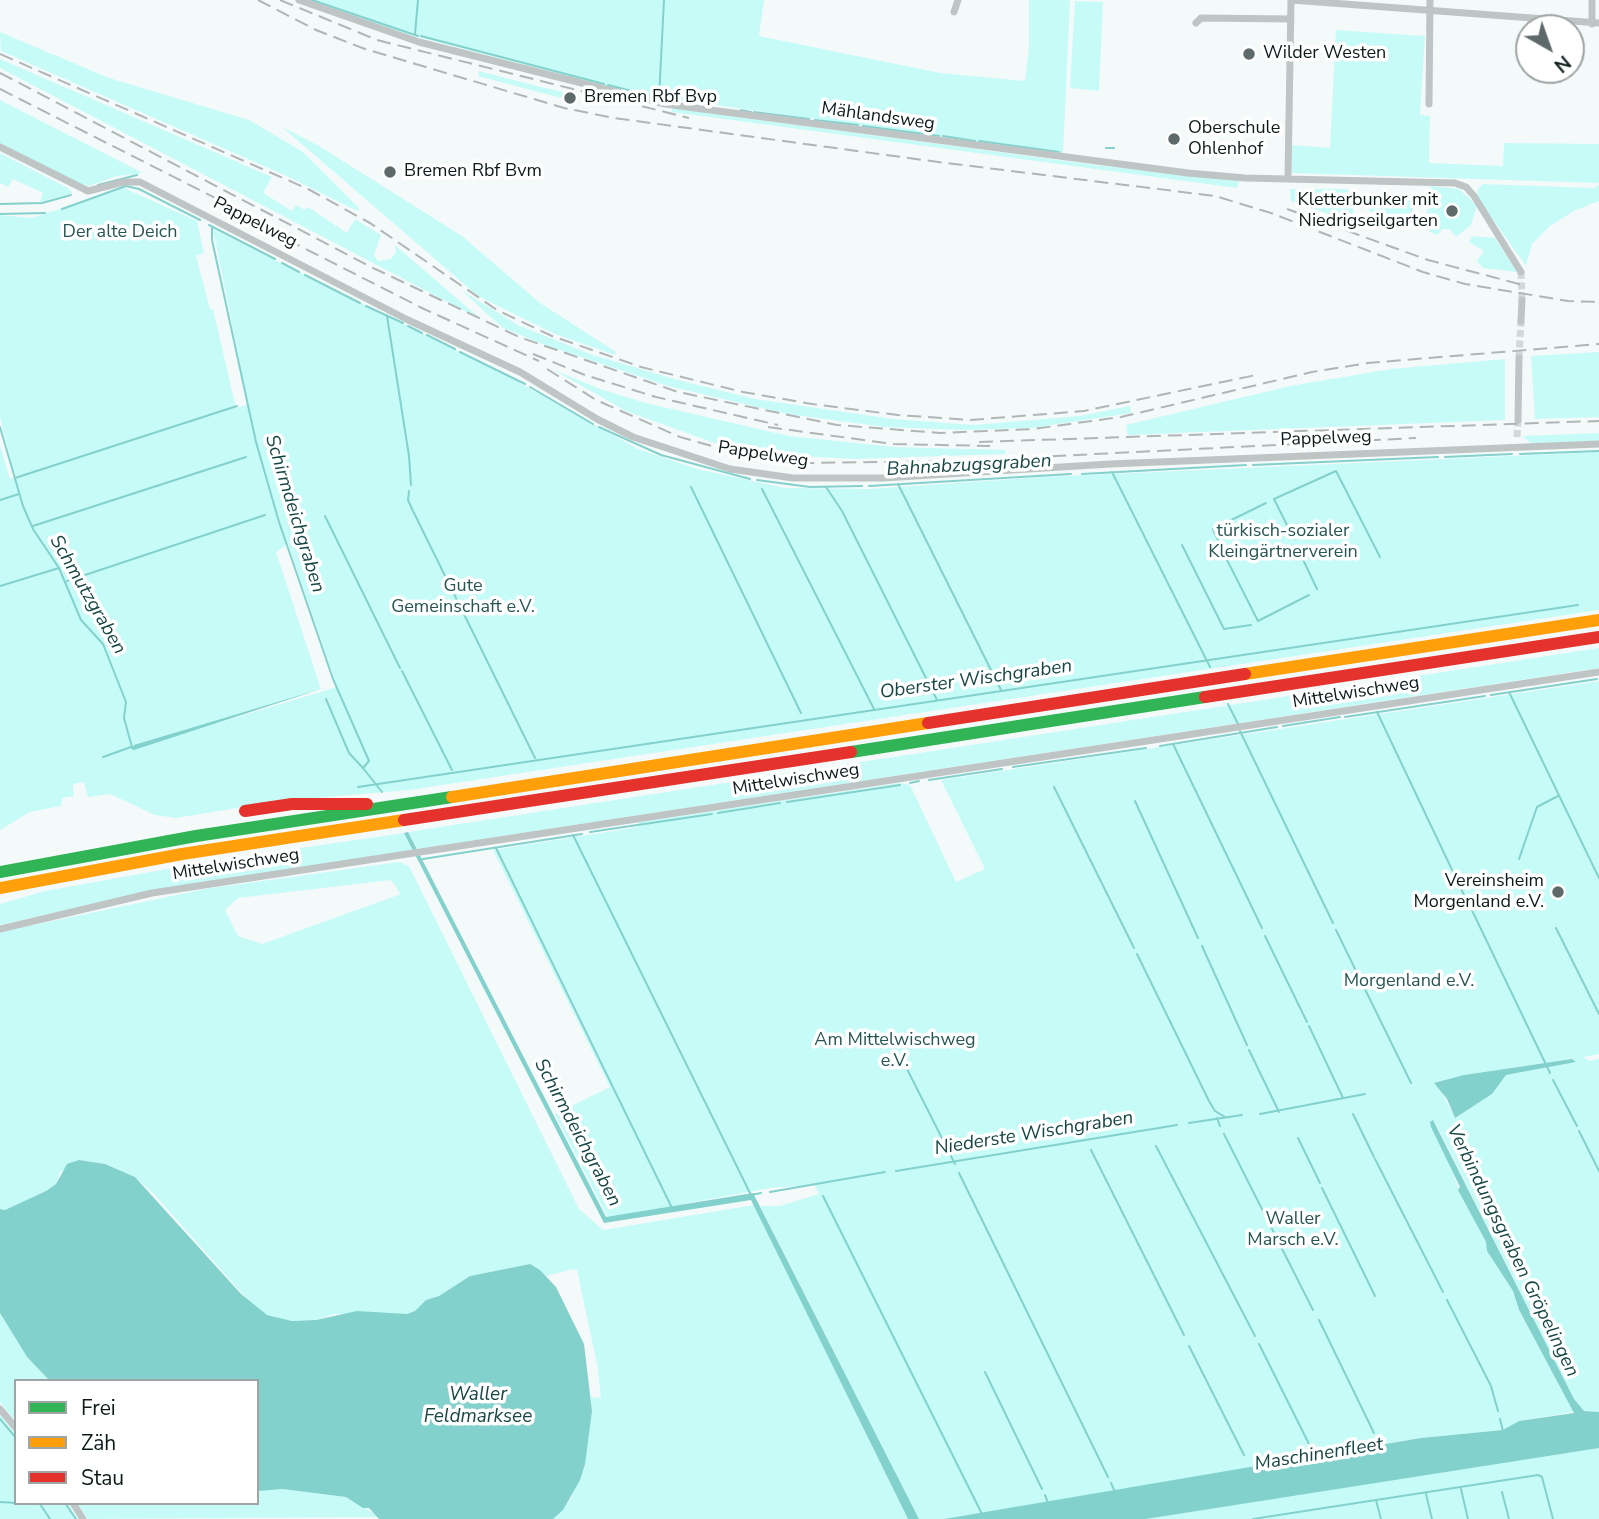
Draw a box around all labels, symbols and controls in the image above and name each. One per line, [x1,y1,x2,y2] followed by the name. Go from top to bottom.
[1515,14,1585,84] north arrow
[1263,43,1386,65] place label: Wilder Westen
[1241,46,1257,62] marker: Wilder Westen
[1548,49,1576,78] text: N
[584,87,717,109] place label: Bremen Rbf Bvp
[562,90,578,106] marker: Bremen Rbf Bvp
[820,98,936,136] street label: Mählandsweg
[1188,118,1280,160] place label: Oberschule Ohlenhof
[1166,131,1182,147] marker: Oberschule Ohlenhof
[404,161,542,183] place label: Bremen Rbf Bvm
[382,164,398,180] marker: Bremen Rbf Bvm
[1298,190,1438,232] place label: Kletterbunker mit Niedrigseilgarten
[209,193,301,253] street label: Pappelweg
[1444,203,1460,219] marker: Kletterbunker mit Niedrigseilgarten
[63,222,177,244] park label: Der alte Deich
[1280,427,1372,451] street label: Pappelweg
[259,432,329,596] water label: Schirmdeichgraben
[716,437,810,473] street label: Pappelweg
[886,450,1052,482] water label: Bahnabzugsgraben
[1208,521,1358,564] park label: türkisch-sozialer Kleingärtnerverein
[44,532,130,658] water label: Schmutzgraben
[391,576,535,618] park label: Gute Gemeinschaft e.V.
[878,655,1074,705] water label: Oberster Wischgraben
[1291,672,1421,714] street label: Mittelwischweg
[731,759,861,801] street label: Mittelwischweg
[171,844,301,886] street label: Mittelwischweg
[1413,871,1544,914] place label: Vereinsheim Morgenland e.V.
[1550,884,1566,900] marker: Vereinsheim Morgenland e.V.
[1344,971,1474,993] park label: Morgenland e.V.
[814,1030,976,1072] park label: Am Mittelwischweg e.V.
[528,1055,626,1211] water label: Schirmdeichgraben
[933,1107,1135,1161] water label: Niederste Wischgraben
[1441,1121,1583,1381] water label: Verbindungsgraben Gröpelingen
[1247,1209,1339,1252] park label: Waller Marsch e.V.
[14,1379,259,1505] legend
[424,1384,532,1428] water label: Waller Feldmarksee
[81,1394,116,1422] text: Frei
[81,1429,116,1457] text: Zäh
[1253,1434,1385,1476] water label: Maschinenfleet
[81,1464,124,1492] text: Stau

